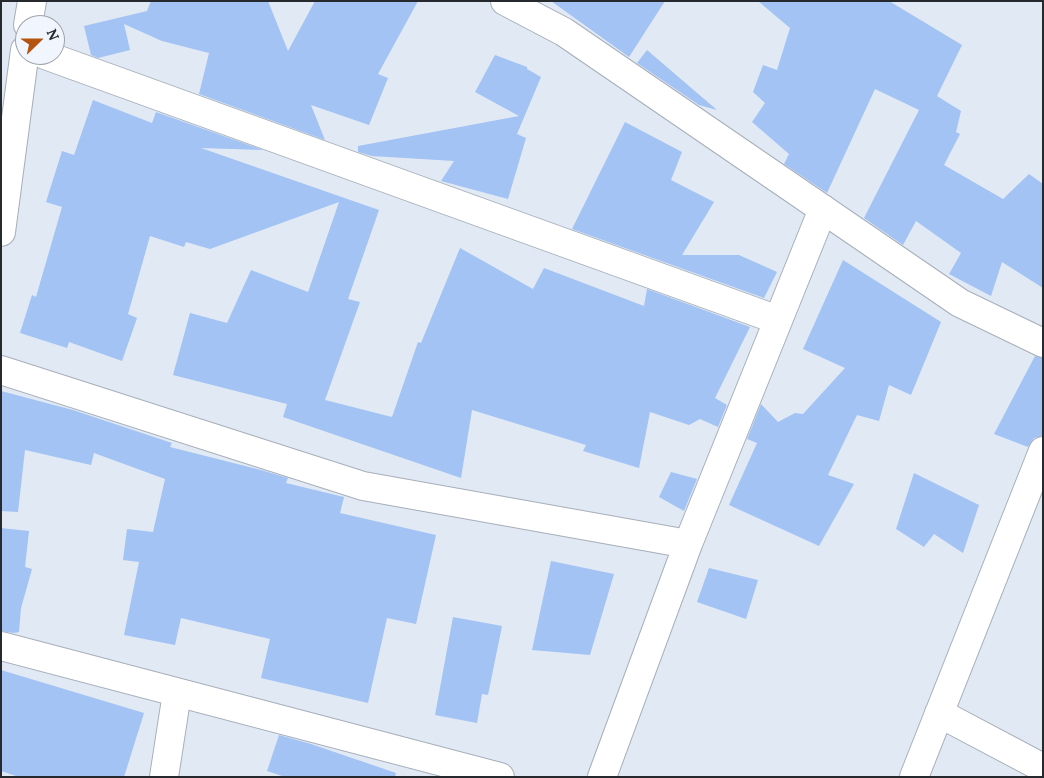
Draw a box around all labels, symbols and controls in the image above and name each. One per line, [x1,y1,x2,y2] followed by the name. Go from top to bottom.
[15,15,65,65] north arrow
[43,26,63,43] text: N

